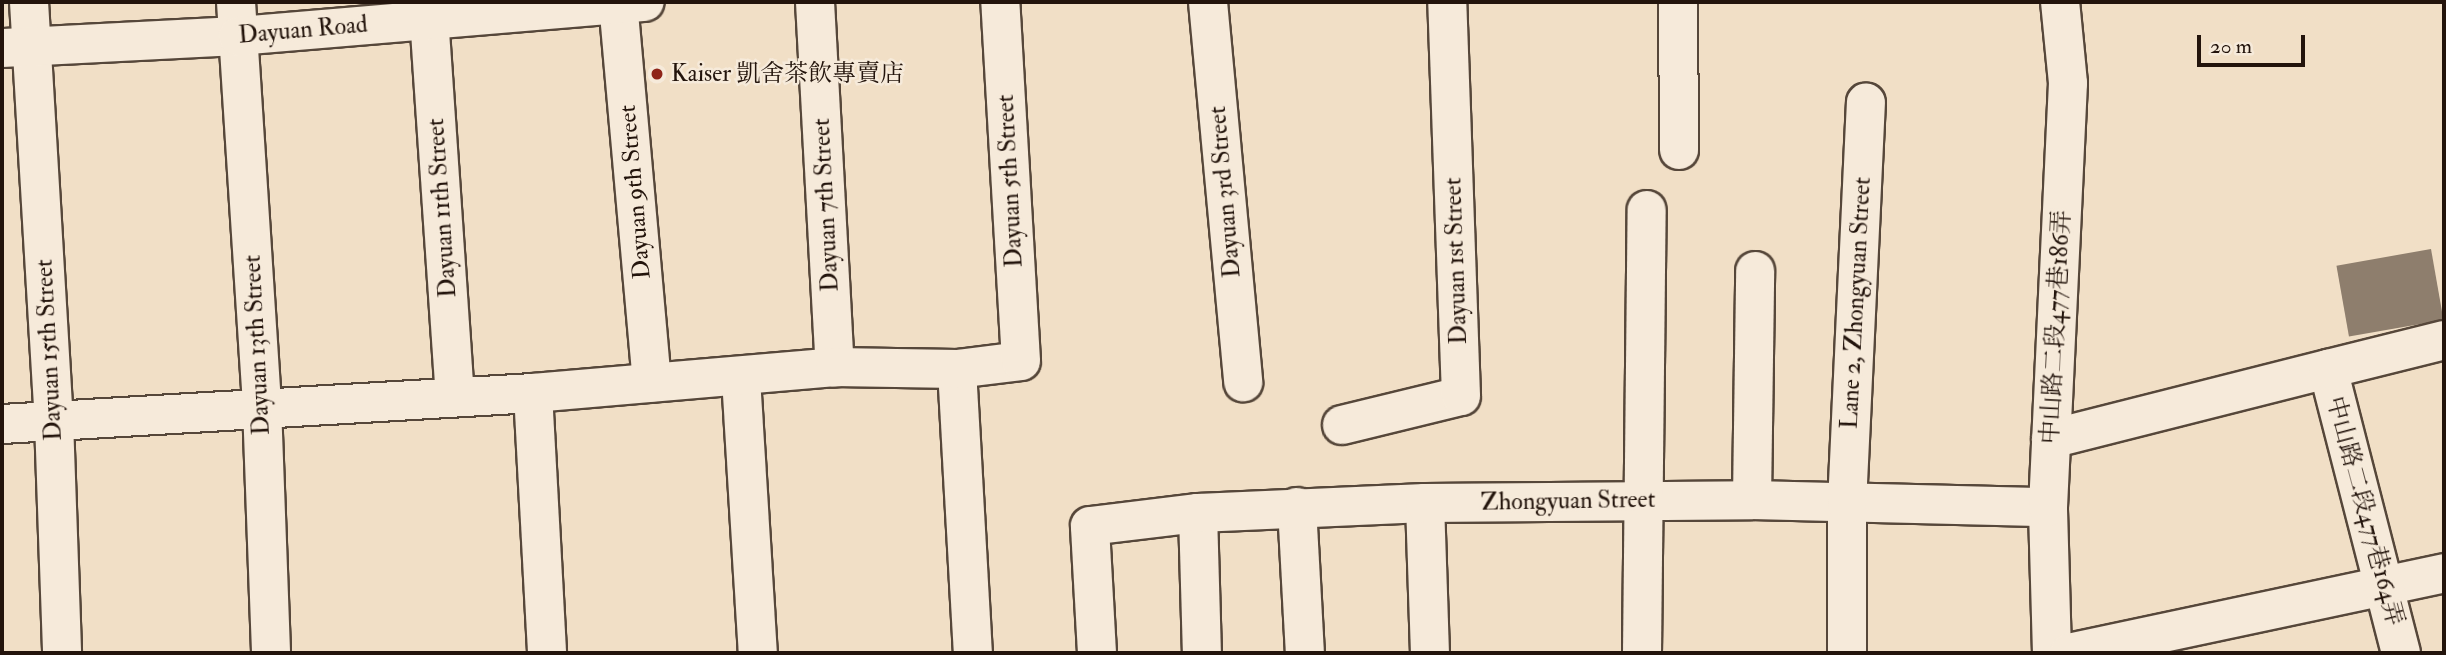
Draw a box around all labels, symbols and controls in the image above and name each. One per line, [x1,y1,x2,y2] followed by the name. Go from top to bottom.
[237,10,369,50] street label: Dayuan Road
[2201,21,2310,65] scale bar
[2210,33,2252,60] text: 20 m
[671,60,904,88] place label: Kaiser 凱舍茶飲專賣店
[649,66,665,82] marker: Kaiser 凱舍茶飲專賣店
[991,94,1029,268] street label: Dayuan 5th Street
[613,104,657,280] street label: Dayuan 9th Street
[1203,105,1247,279] street label: Dayuan 3rd Street
[421,117,463,299] street label: Dayuan 11th Street
[807,118,845,292] street label: Dayuan 7th Street
[1835,176,1877,430] street label: Lane 2, Zhongyuan Street
[1439,177,1473,345] street label: Dayuan 1st Street
[2035,209,2077,445] street label: 中山路二段477巷186弄
[238,254,276,436] street label: Dayuan 13th Street
[30,258,68,442] street label: Dayuan 15th Street
[2321,393,2409,629] street label: 中山路二段477巷164弄
[1480,485,1656,517] street label: Zhongyuan Street

